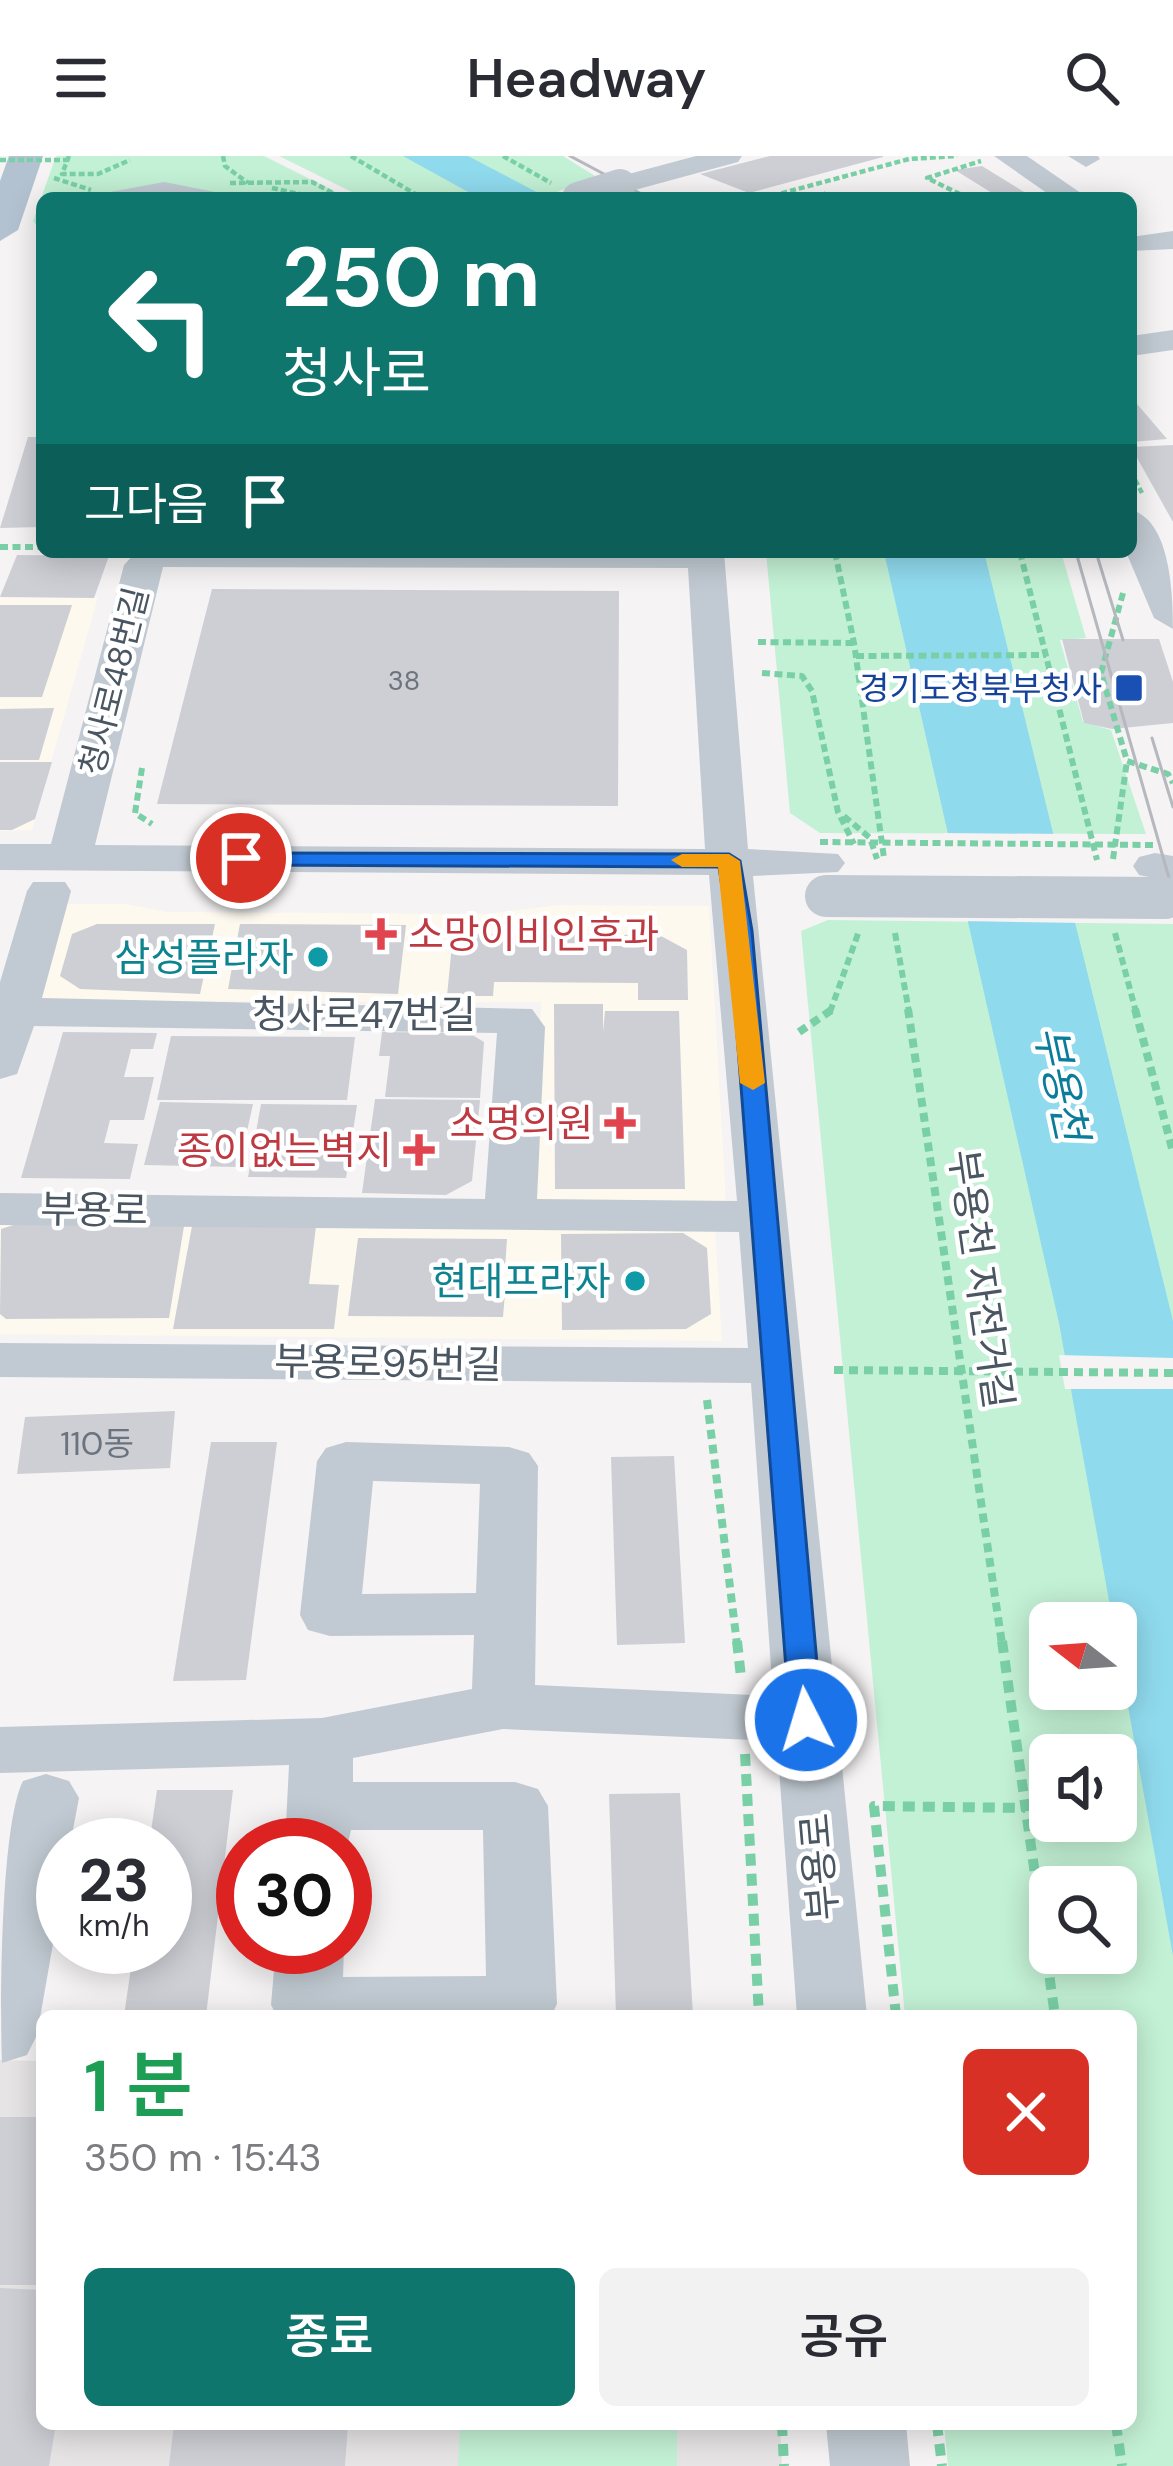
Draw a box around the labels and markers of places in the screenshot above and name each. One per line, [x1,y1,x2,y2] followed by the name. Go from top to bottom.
[859,667,1102,710] place label: 경기도청북부청사
[1113,672,1145,704] marker: 경기도청북부청사
[190,807,292,909] pin
[408,909,659,960] place label: 소망이비인후과
[365,918,397,950] marker: 소망이비인후과
[115,932,294,983] place label: 삼성플라자
[305,944,331,970] marker: 삼성플라자
[449,1098,593,1149] place label: 소명의원
[604,1107,636,1139] marker: 소명의원
[177,1125,392,1176] place label: 종이없는벽지
[403,1134,435,1166] marker: 종이없는벽지
[432,1256,611,1307] place label: 현대프라자
[622,1268,648,1294] marker: 현대프라자

